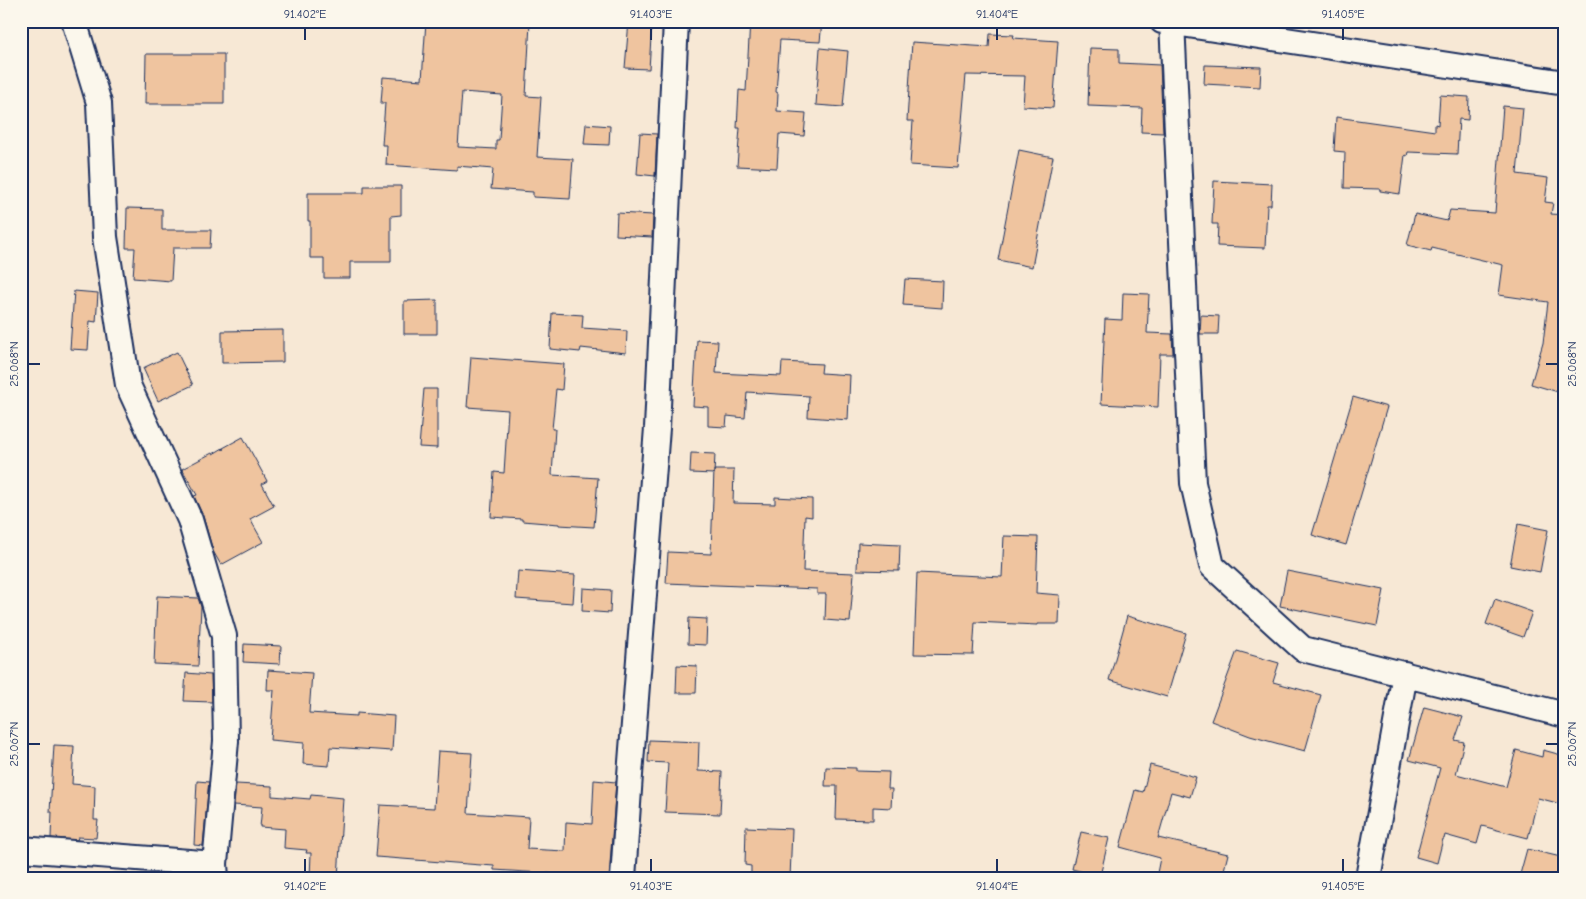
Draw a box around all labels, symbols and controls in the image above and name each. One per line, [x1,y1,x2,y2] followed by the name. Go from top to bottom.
[284,7,326,21] text: 91.402°E
[630,7,672,21] text: 91.403°E
[976,7,1018,21] text: 91.404°E
[1322,7,1364,21] text: 91.405°E
[7,341,21,387] text: 25.068°N
[1565,341,1579,387] text: 25.068°N
[7,722,21,766] text: 25.067°N
[1565,722,1579,766] text: 25.067°N
[284,879,326,893] text: 91.402°E
[630,879,672,893] text: 91.403°E
[976,879,1018,893] text: 91.404°E
[1322,879,1364,893] text: 91.405°E

